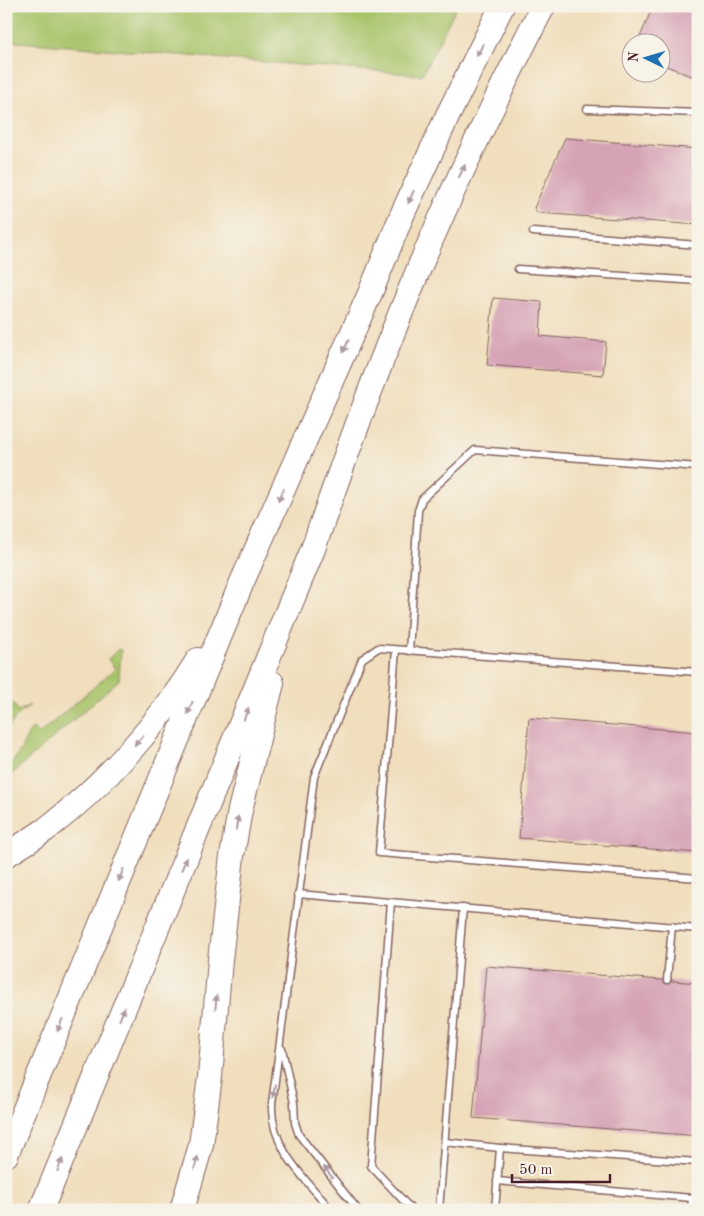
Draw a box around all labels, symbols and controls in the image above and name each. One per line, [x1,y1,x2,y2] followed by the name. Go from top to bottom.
[622,32,672,82] north arrow
[476,43,484,57] one-way arrow
[627,51,642,63] text: N
[458,164,466,178] one-way arrow
[406,190,414,204] one-way arrow
[342,339,350,353] one-way arrow
[276,488,284,502] one-way arrow
[186,701,193,716] one-way arrow
[242,707,250,721] one-way arrow
[133,733,144,746] one-way arrow
[234,815,242,831] one-way arrow
[180,857,188,871] one-way arrow
[117,868,125,882] one-way arrow
[212,994,220,1010] one-way arrow
[118,1007,126,1022] one-way arrow
[55,1018,63,1032] one-way arrow
[270,1083,278,1099] one-way arrow
[512,1151,609,1183] scale bar
[192,1155,200,1170] one-way arrow
[56,1158,64,1172] one-way arrow
[519,1163,553,1178] text: 50 m
[322,1165,333,1178] one-way arrow

